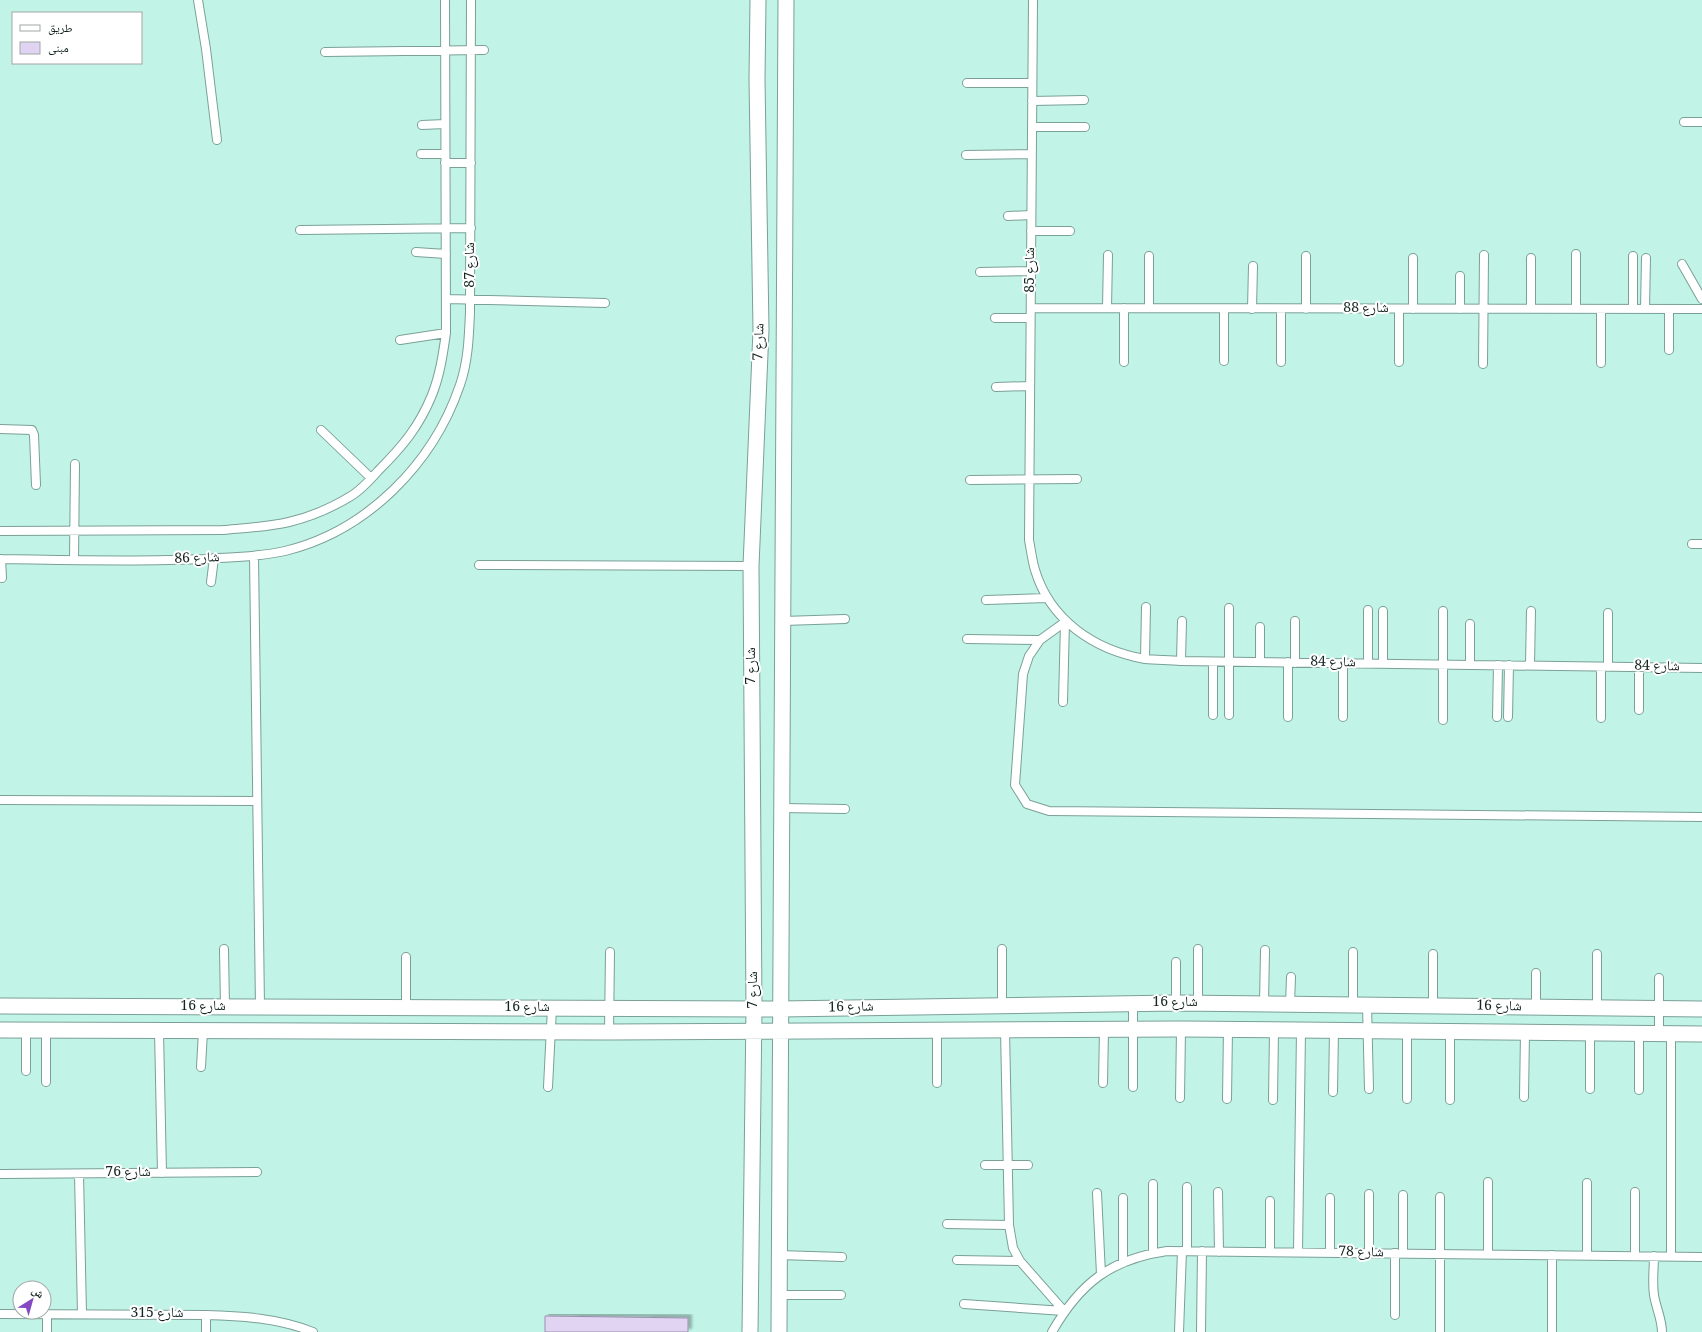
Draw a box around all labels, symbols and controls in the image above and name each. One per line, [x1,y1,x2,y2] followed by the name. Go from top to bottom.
[12,12,142,64] legend
[48,19,73,40] text: طريق
[48,39,69,60] text: مبنى
[459,242,483,288] street label: شارع 87
[1019,247,1043,293] street label: شارع 85
[1343,297,1389,321] street label: شارع 88
[747,323,773,361] street label: شارع 7
[174,546,220,572] street label: شارع 86
[740,647,764,685] street label: شارع 7
[1310,651,1356,675] street label: شارع 84
[1634,655,1680,679] street label: شارع 84
[742,971,766,1009] street label: شارع 7
[1152,991,1198,1015] street label: شارع 16
[180,995,226,1019] street label: شارع 16
[1476,995,1522,1019] street label: شارع 16
[504,996,550,1020] street label: شارع 16
[828,996,874,1020] street label: شارع 16
[105,1161,151,1185] street label: شارع 76
[1338,1241,1384,1265] street label: شارع 78
[12,1280,52,1320] north arrow
[27,1282,48,1305] text: ش
[130,1302,184,1326] street label: شارع 315

